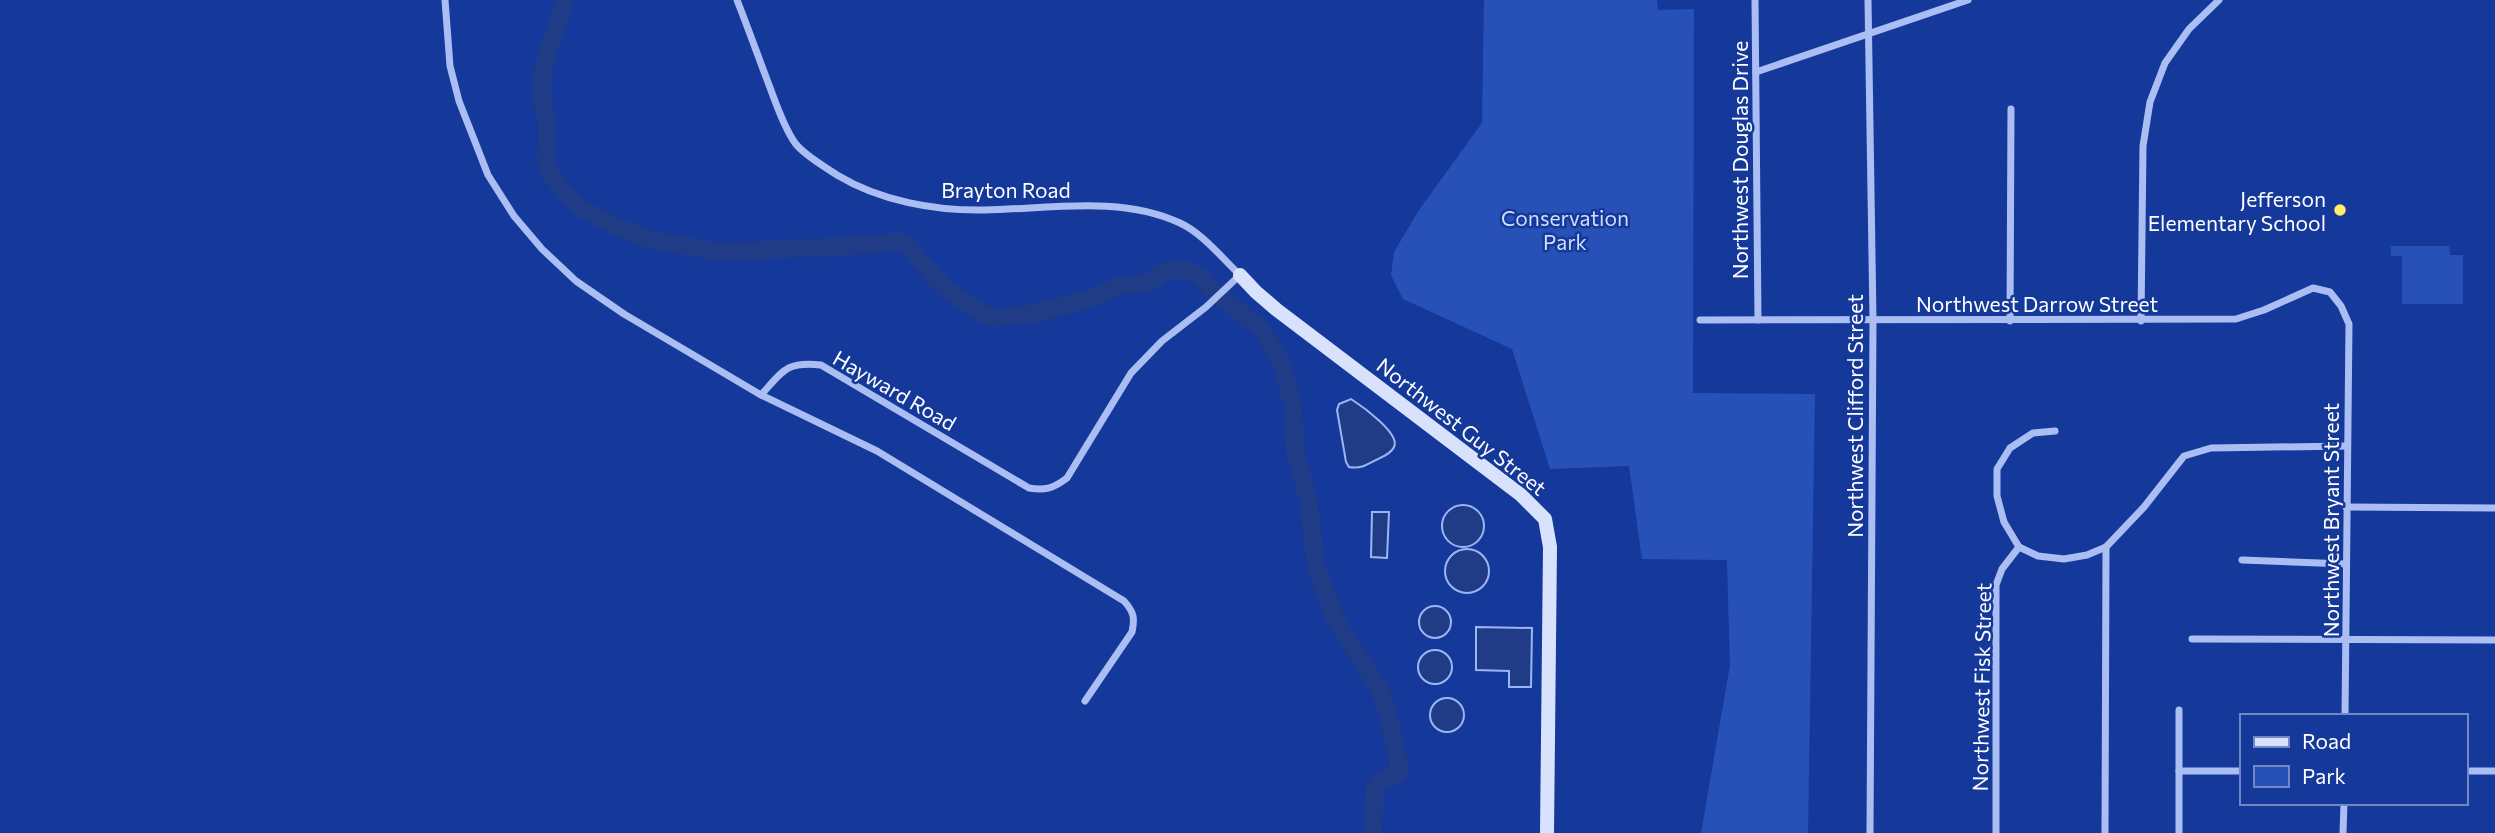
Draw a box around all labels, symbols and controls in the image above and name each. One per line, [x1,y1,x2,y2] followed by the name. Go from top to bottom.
[1727,41,1752,279] street label: Northwest Douglas Drive
[941,177,1071,202] street label: Brayton Road
[2148,186,2326,235] place label: Jefferson Elementary School
[2332,202,2348,218] marker: Jefferson Elementary School
[1501,205,1629,254] park label: Conservation Park
[1916,291,2158,316] street label: Northwest Darrow Street
[1842,294,1867,538] street label: Northwest Clifford Street
[829,345,961,435] street label: Hayward Road
[1372,352,1552,500] street label: Northwest Guy Street
[2318,403,2343,637] street label: Northwest Bryant Street
[1967,583,1995,791] street label: Northwest Fisk Street
[2240,714,2467,805] legend
[2302,728,2351,753] text: Road
[2302,763,2346,788] text: Park

